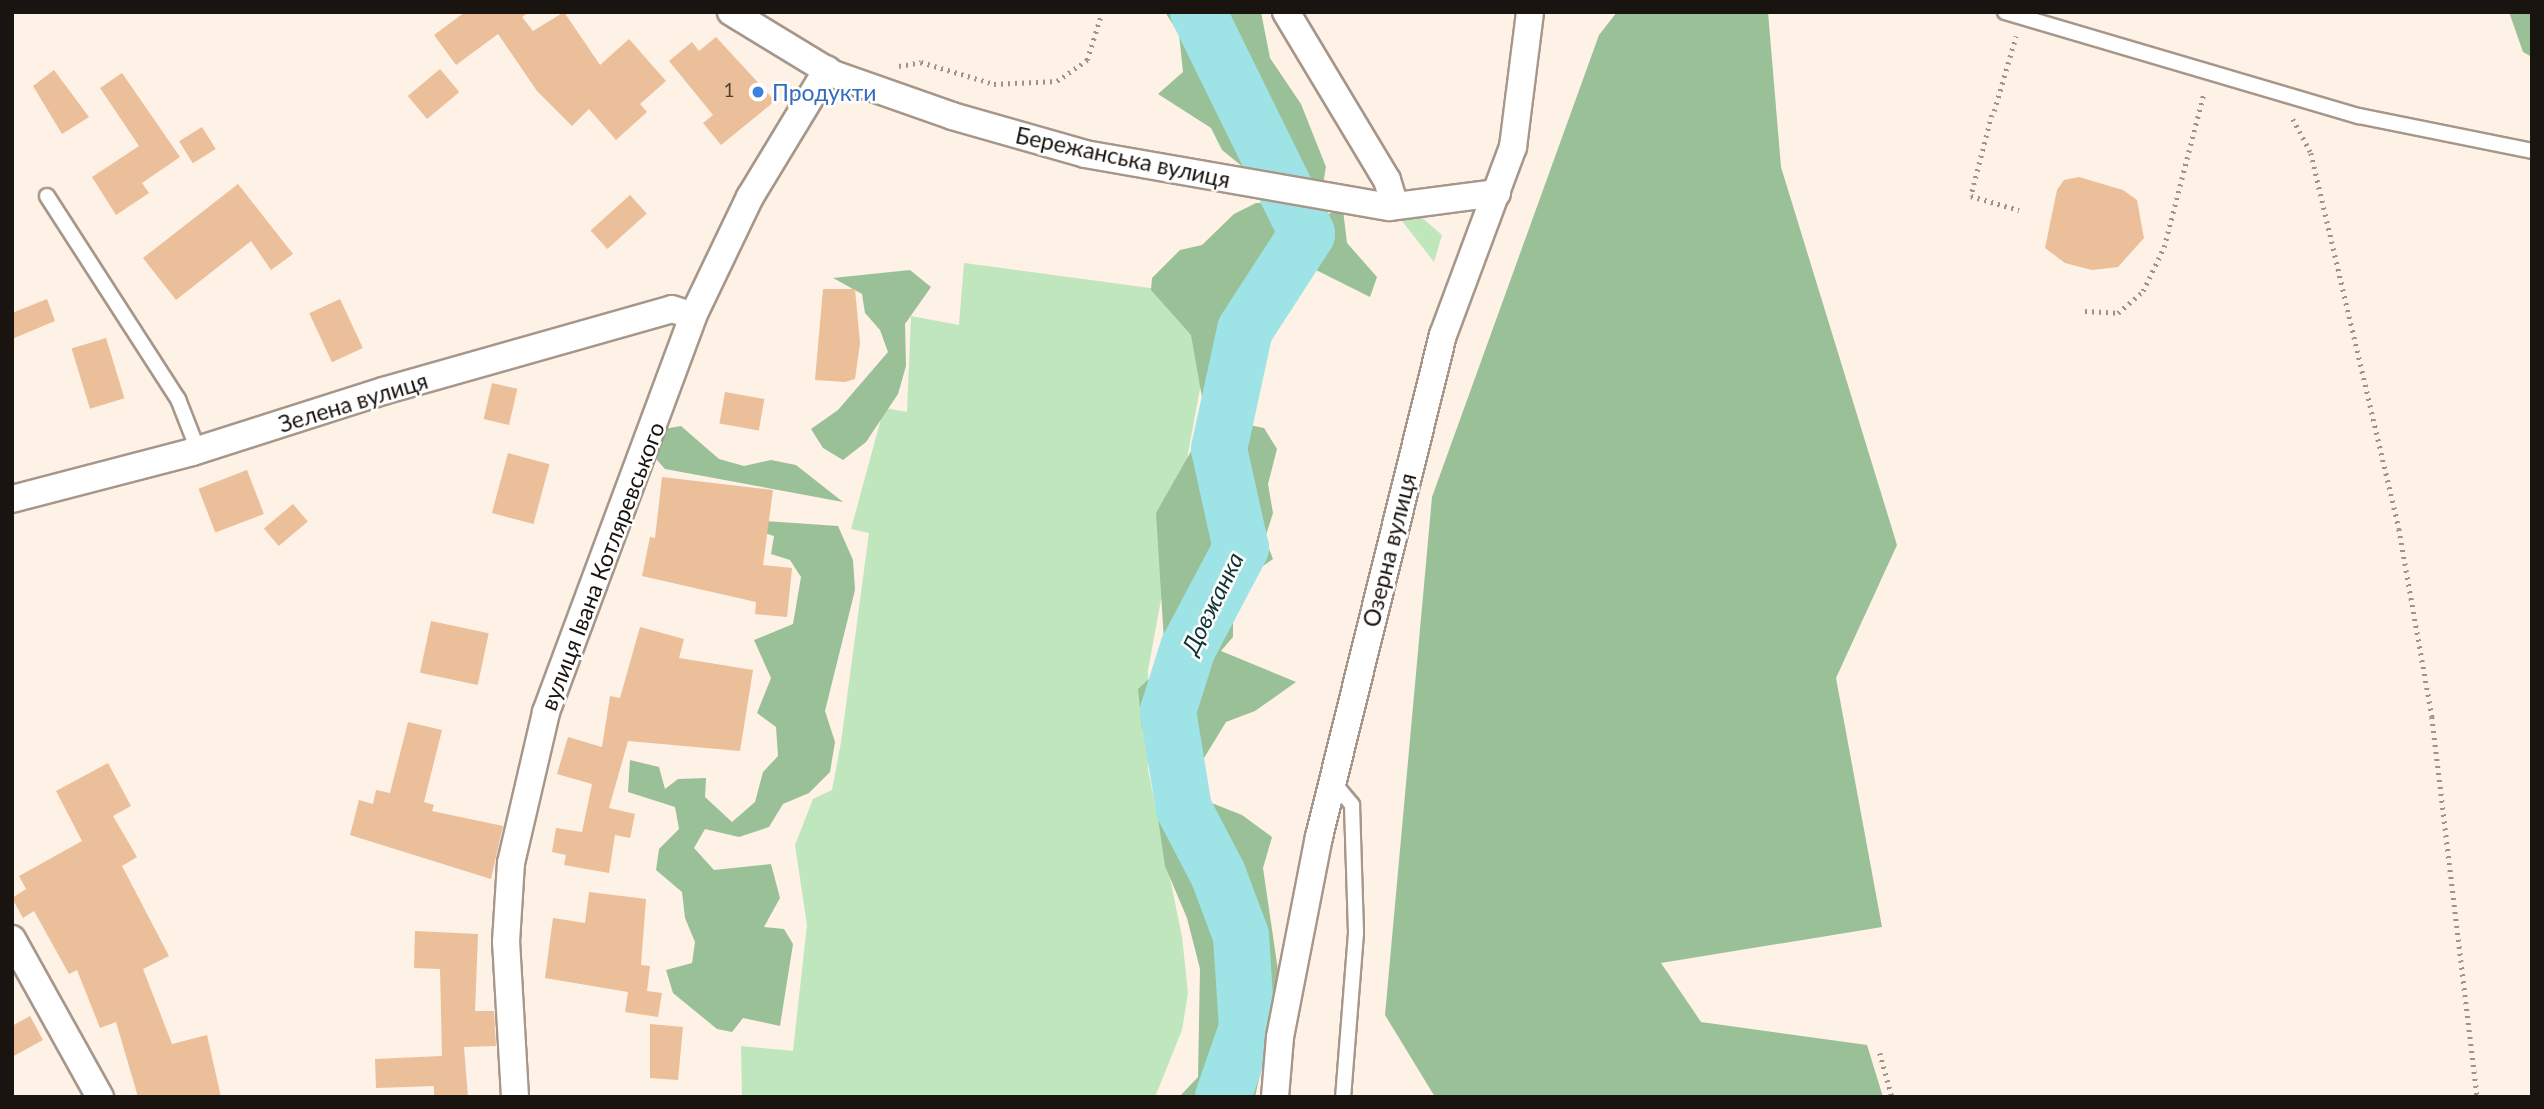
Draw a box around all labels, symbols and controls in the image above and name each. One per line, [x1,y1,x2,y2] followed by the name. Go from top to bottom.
[772,78,877,106] place label: Продукти
[723,79,735,101] house number: 1
[750,84,766,100] marker: Продукти
[1013,121,1233,193] street label: Бережанська вулиця
[275,366,431,438] street label: Зелена вулиця
[534,418,670,714] street label: вулиця Івана Котляревського
[1357,470,1421,630] street label: Озерна вулиця
[1175,547,1249,659] water label: Довжанка

